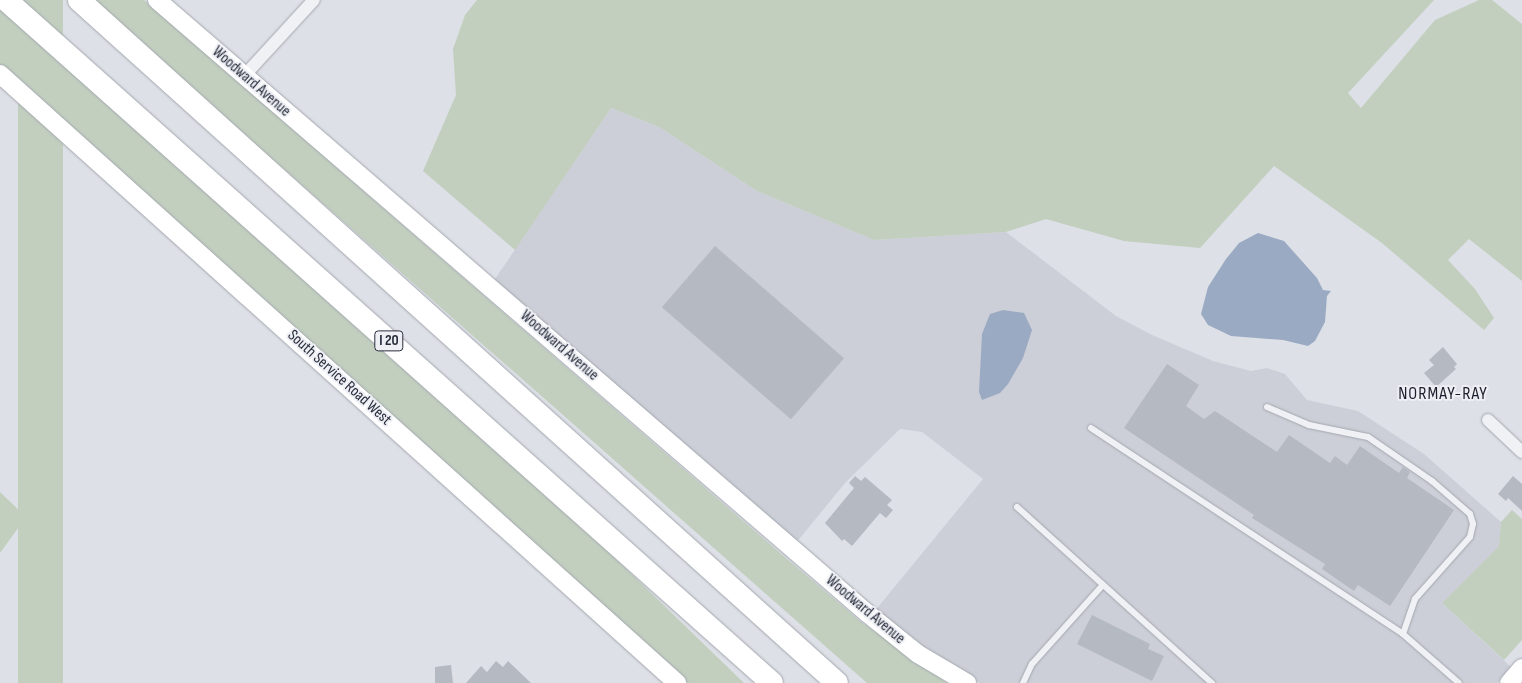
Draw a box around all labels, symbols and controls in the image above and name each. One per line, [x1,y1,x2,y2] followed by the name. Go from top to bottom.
[208,43,294,121] street label: Woodward Avenue
[516,307,602,385] street label: Woodward Avenue
[283,326,395,430] street label: South Service Road West
[374,328,404,354] road number: I 20
[1397,383,1489,405] district label: NORMAY-RAY
[821,571,909,649] street label: Woodward Avenue

